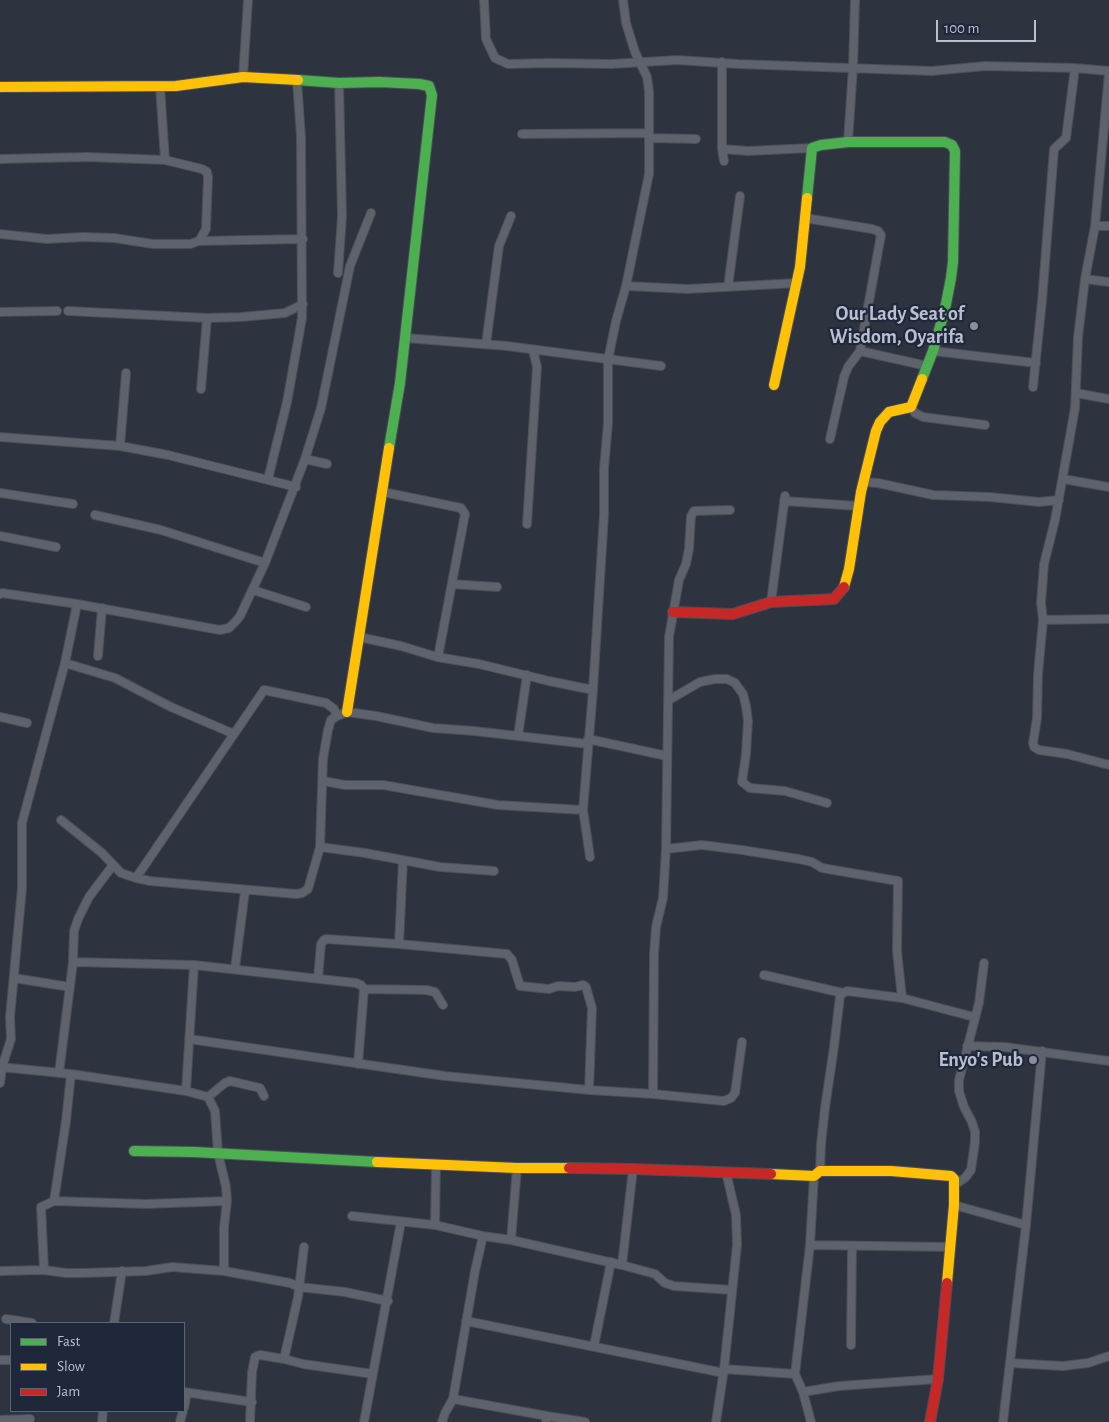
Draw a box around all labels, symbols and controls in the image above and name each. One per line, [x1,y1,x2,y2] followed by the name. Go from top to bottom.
[939,10,1039,42] scale bar
[944,21,979,36] text: 100 m
[830,302,964,349] place label: Our Lady Seat of Wisdom, Oyarifa
[968,320,980,332] marker: Our Lady Seat of Wisdom, Oyarifa
[938,1048,1023,1072] place label: Enyo's Pub
[1027,1054,1039,1066] marker: Enyo's Pub
[10,1322,185,1412] legend
[57,1334,80,1349] text: Fast
[57,1359,85,1374] text: Slow
[57,1384,80,1399] text: Jam

